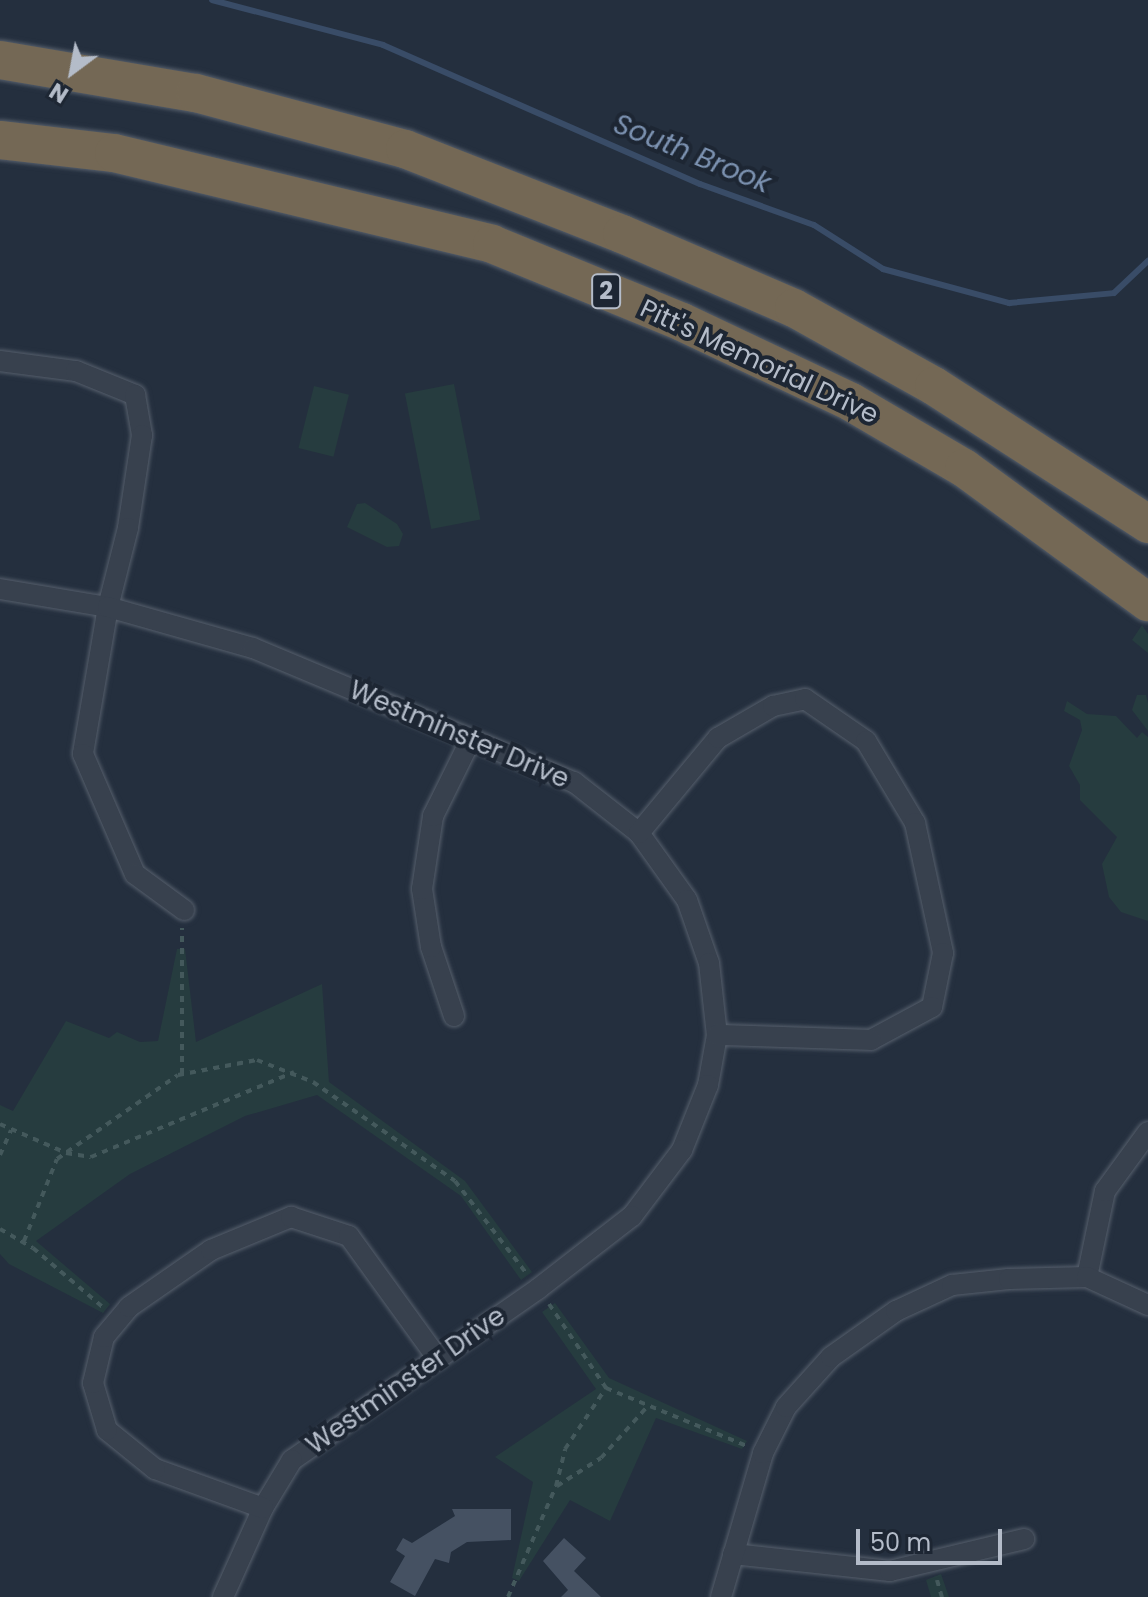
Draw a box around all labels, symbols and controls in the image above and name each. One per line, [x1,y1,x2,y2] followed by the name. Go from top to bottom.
[32,32,112,112] north arrow
[44,75,74,110] text: N
[609,107,775,201] water label: South Brook
[590,271,622,311] road number: 2
[635,293,883,431] street label: Pitt's Memorial Drive
[345,675,573,795] street label: Westminster Drive
[301,1301,511,1461] street label: Westminster Drive
[860,1513,1006,1563] scale bar
[870,1526,931,1559] text: 50 m

